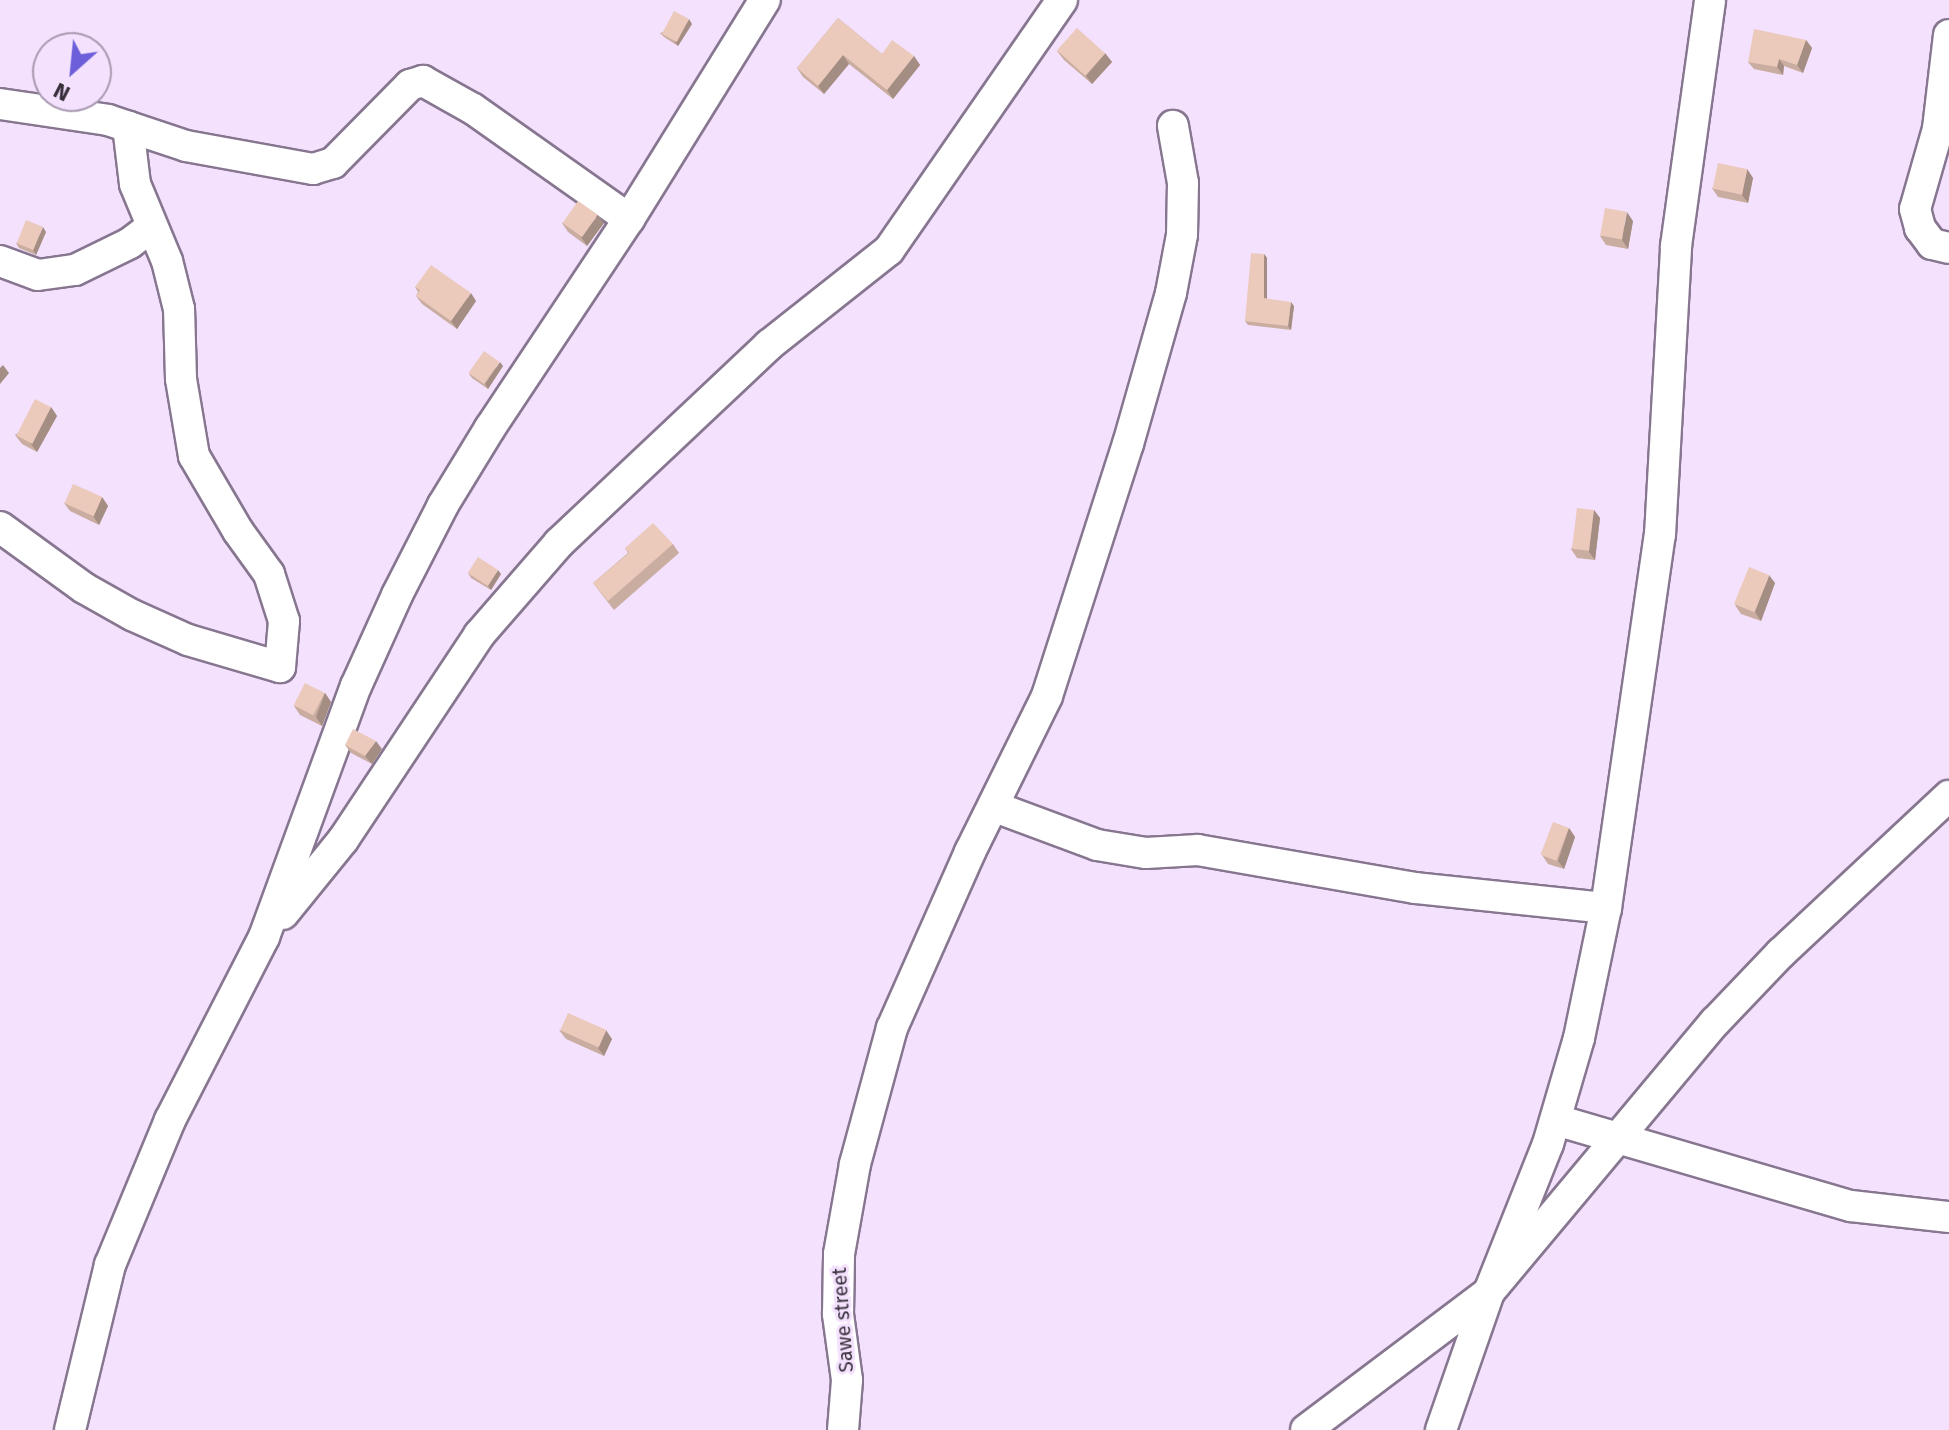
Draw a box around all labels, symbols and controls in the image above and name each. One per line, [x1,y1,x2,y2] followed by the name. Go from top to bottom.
[32,32,112,112] north arrow
[49,77,74,107] text: N
[827,1267,859,1373] street label: Sawe street

